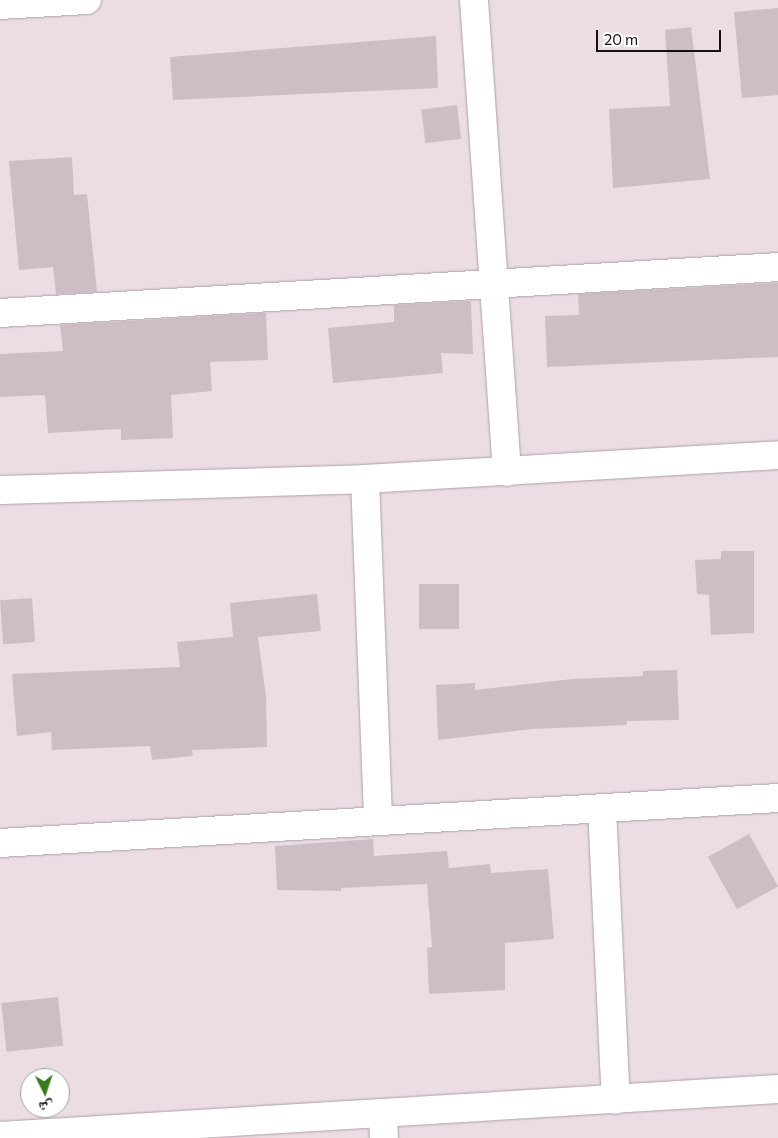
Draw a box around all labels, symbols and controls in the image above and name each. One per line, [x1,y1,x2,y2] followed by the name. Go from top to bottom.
[598,20,723,52] scale bar
[604,30,638,48] text: 20 m
[20,1068,70,1118] north arrow
[38,1098,54,1116] text: ش

